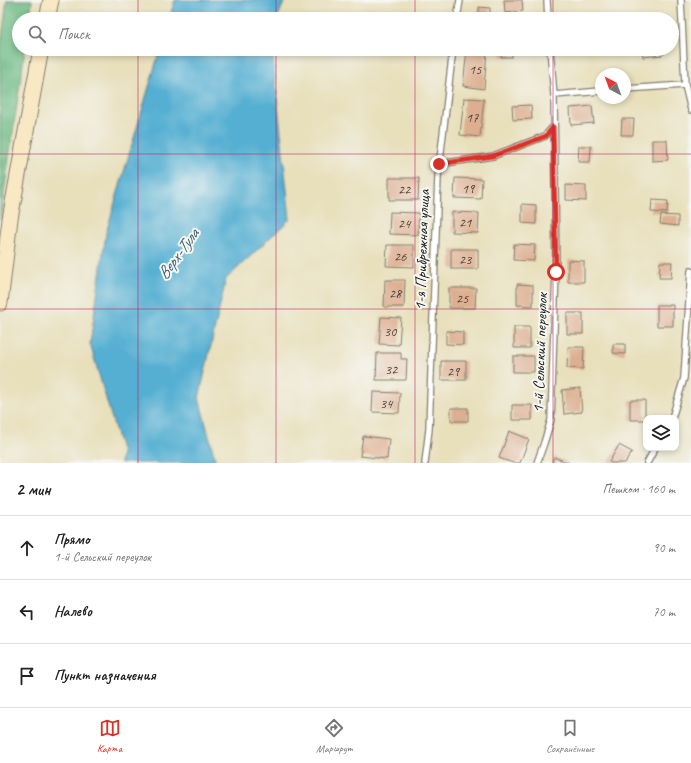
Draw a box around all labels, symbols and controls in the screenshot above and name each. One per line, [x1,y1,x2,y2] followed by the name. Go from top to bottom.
[12,12,679,56] search box
[26,23,48,45] icon: search
[58,25,90,44] text: Поиск
[469,61,482,78] house number: 15
[595,68,631,104] north arrow
[466,109,479,126] house number: 17
[430,155,448,173] route end
[462,180,476,197] house number: 19
[398,181,412,198] house number: 22
[410,188,434,311] street label: 1-я Прибрежная улица
[459,214,472,231] house number: 21
[398,215,412,232] house number: 24
[153,223,205,283] water label: Верх-Тула
[394,248,407,265] house number: 26
[459,251,473,268] house number: 23
[547,263,565,281] route start
[389,285,403,302] house number: 28
[456,290,469,307] house number: 25
[528,291,552,413] street label: 1-й Сельский переулок
[384,323,398,340] house number: 30
[385,361,399,378] house number: 32
[447,363,461,380] house number: 29
[380,395,394,412] house number: 34
[643,415,679,451] map controls
[643,415,679,451] button: layers
[16,479,51,500] text: 2 мин
[602,481,675,497] text: Пешком · 160 m
[54,530,90,549] text: Прямо
[16,537,38,559] icon: ahead
[653,540,675,556] text: 90 m
[54,549,151,565] text: 1-й Сельский переулок
[16,601,38,623] icon: left
[54,602,92,621] text: Налево
[653,604,675,620] text: 70 m
[16,665,38,687] icon: arrive
[54,666,156,685] text: Пункт назначения
[97,717,122,755] tab: Карта
[316,717,352,755] tab: Маршрут
[546,717,594,755] tab: Сохранённые

